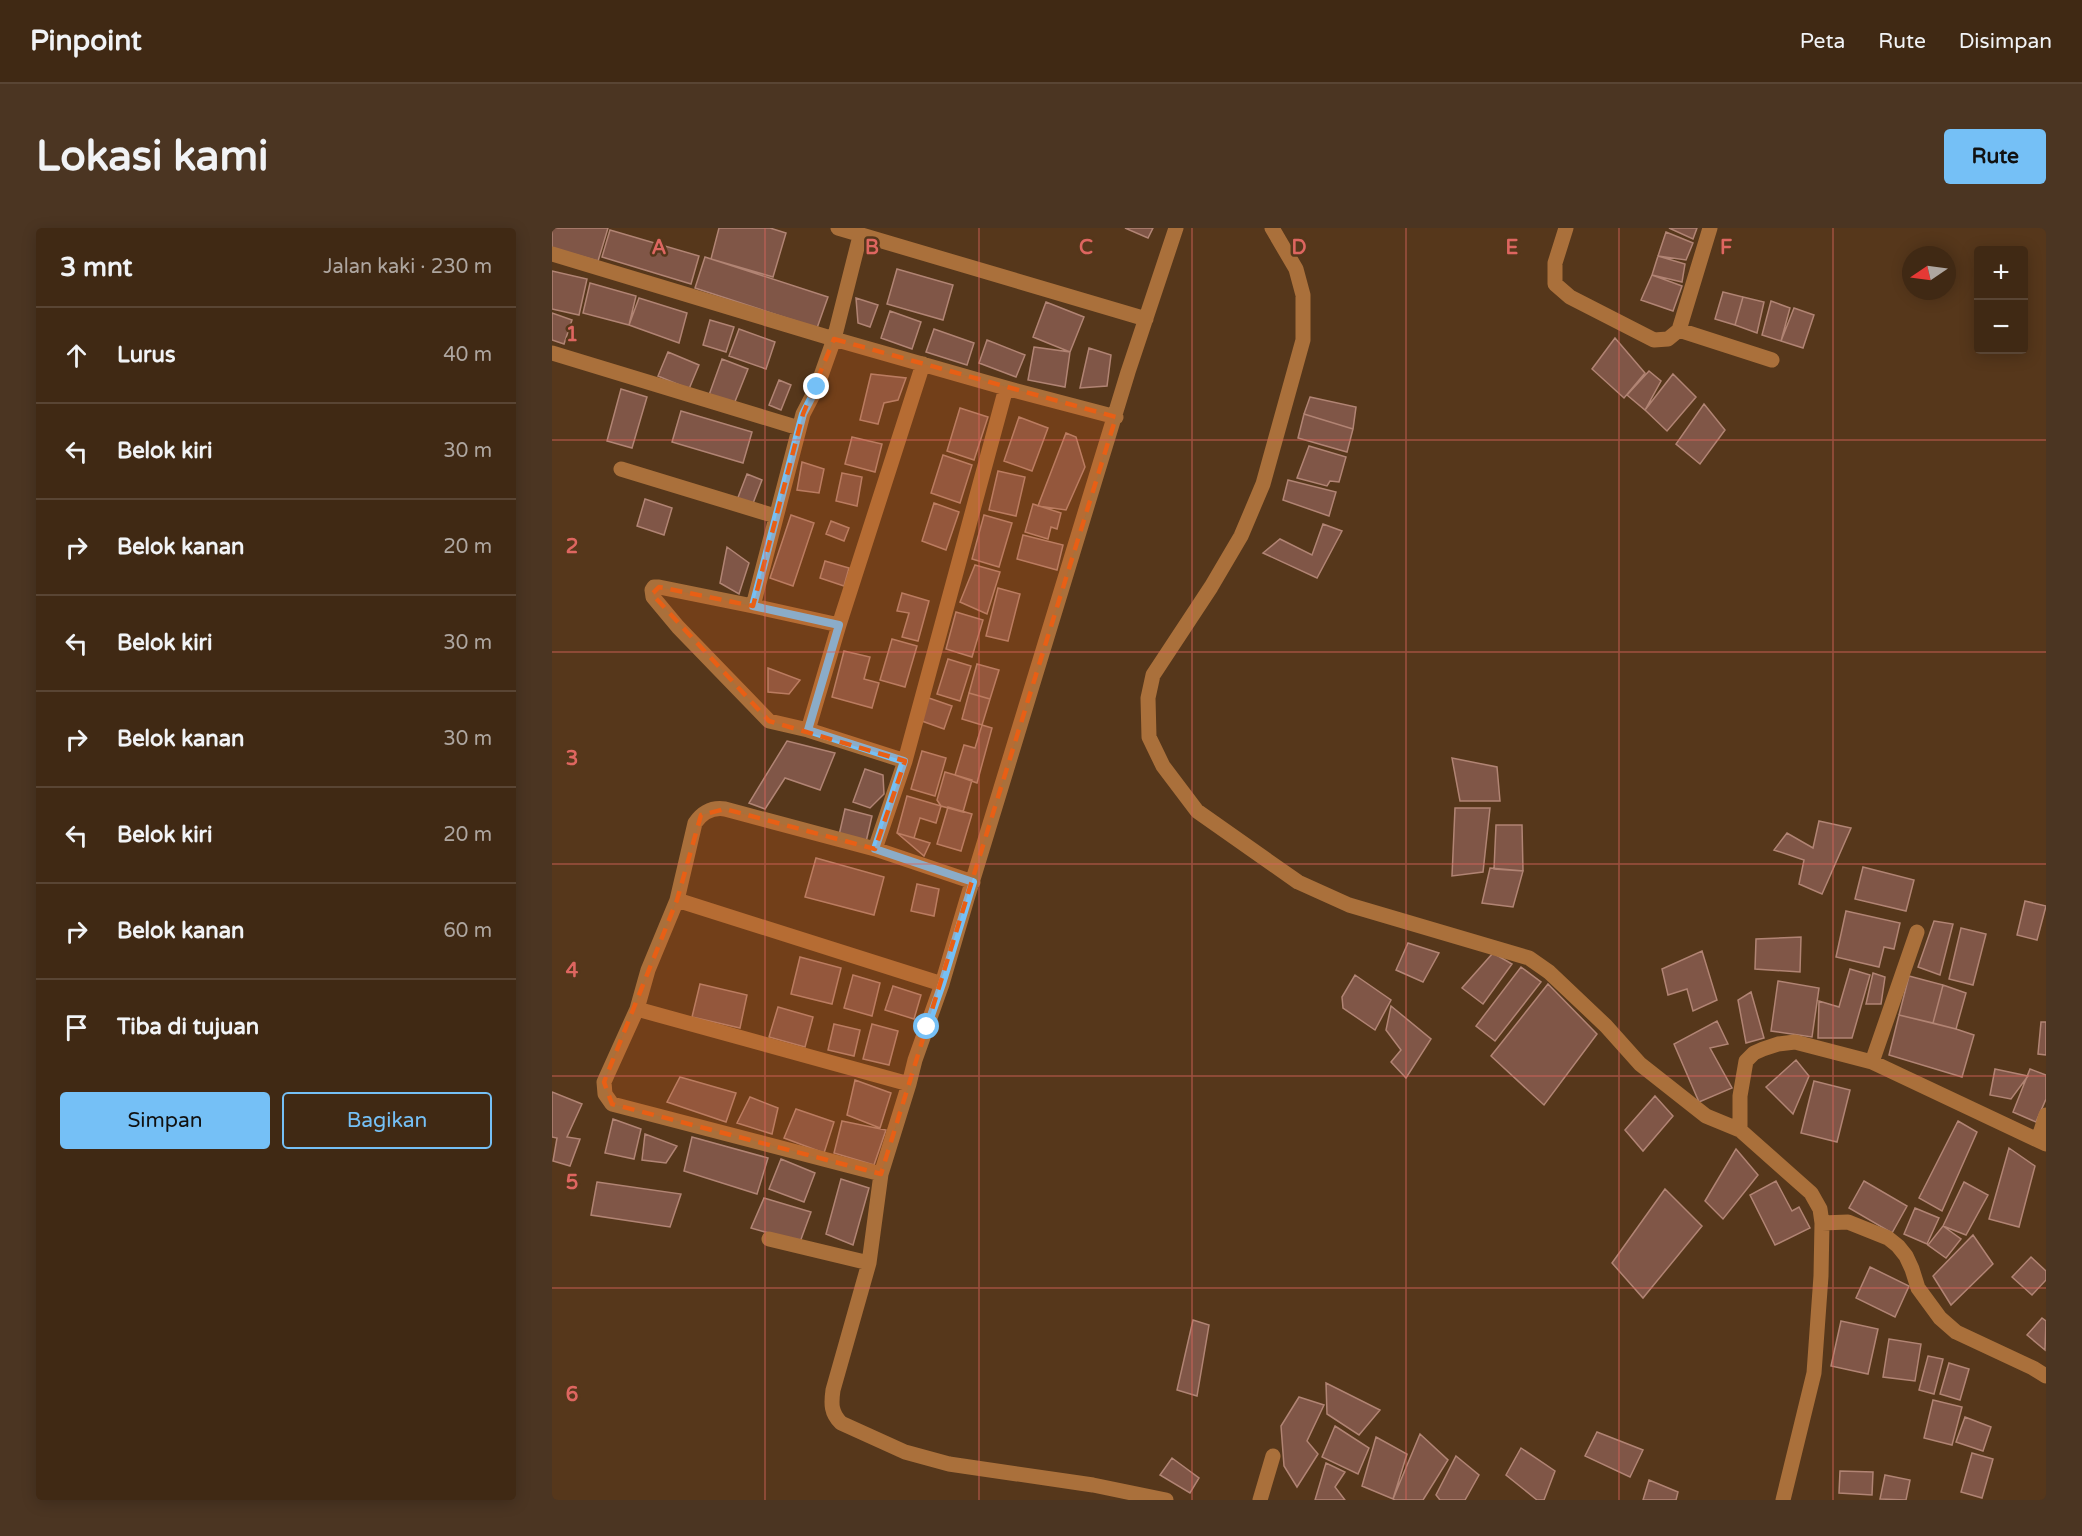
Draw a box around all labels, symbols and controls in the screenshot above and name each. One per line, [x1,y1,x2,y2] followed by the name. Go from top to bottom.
[30,24,142,58] text: Pinpoint
[1800,29,1845,54] text: Peta
[1878,29,1926,54] text: Rute
[1959,29,2052,54] text: Disimpan
[1944,129,2046,184] button: Rute
[36,131,268,182] text: Lokasi kami
[652,236,667,260] text: A
[865,236,879,260] text: B
[1079,236,1093,260] text: C
[1291,236,1307,260] text: D
[1506,236,1519,260] text: E
[1720,236,1732,260] text: F
[1902,246,1956,300] north arrow
[1974,246,2028,354] map controls
[1974,246,2028,300] button: +
[60,252,132,283] text: 3 mnt
[323,255,492,279] text: Jalan kaki · 230 m
[1974,300,2028,354] button: −
[566,323,578,347] text: 1
[60,339,93,372] icon: ahead
[117,342,175,368] text: Lurus
[443,343,492,367] text: 40 m
[803,373,829,399] route end
[60,435,93,468] icon: left
[117,438,213,464] text: Belok kiri
[443,439,492,463] text: 30 m
[60,531,93,564] icon: right
[117,534,244,560] text: Belok kanan
[443,535,492,559] text: 20 m
[566,535,578,559] text: 2
[60,627,93,660] icon: left
[117,630,213,656] text: Belok kiri
[443,631,492,655] text: 30 m
[60,723,93,756] icon: right
[117,726,244,752] text: Belok kanan
[443,727,492,751] text: 30 m
[566,747,578,771] text: 3
[60,819,93,852] icon: left
[117,822,213,848] text: Belok kiri
[443,823,492,847] text: 20 m
[60,915,93,948] icon: right
[117,918,244,944] text: Belok kanan
[443,919,492,943] text: 60 m
[566,959,579,983] text: 4
[60,1011,93,1044] icon: arrive
[913,1013,939,1039] route start
[117,1014,259,1040] text: Tiba di tujuan
[60,1092,270,1149] button: Simpan
[282,1092,492,1149] button: Bagikan
[566,1171,578,1195] text: 5
[566,1383,578,1407] text: 6

